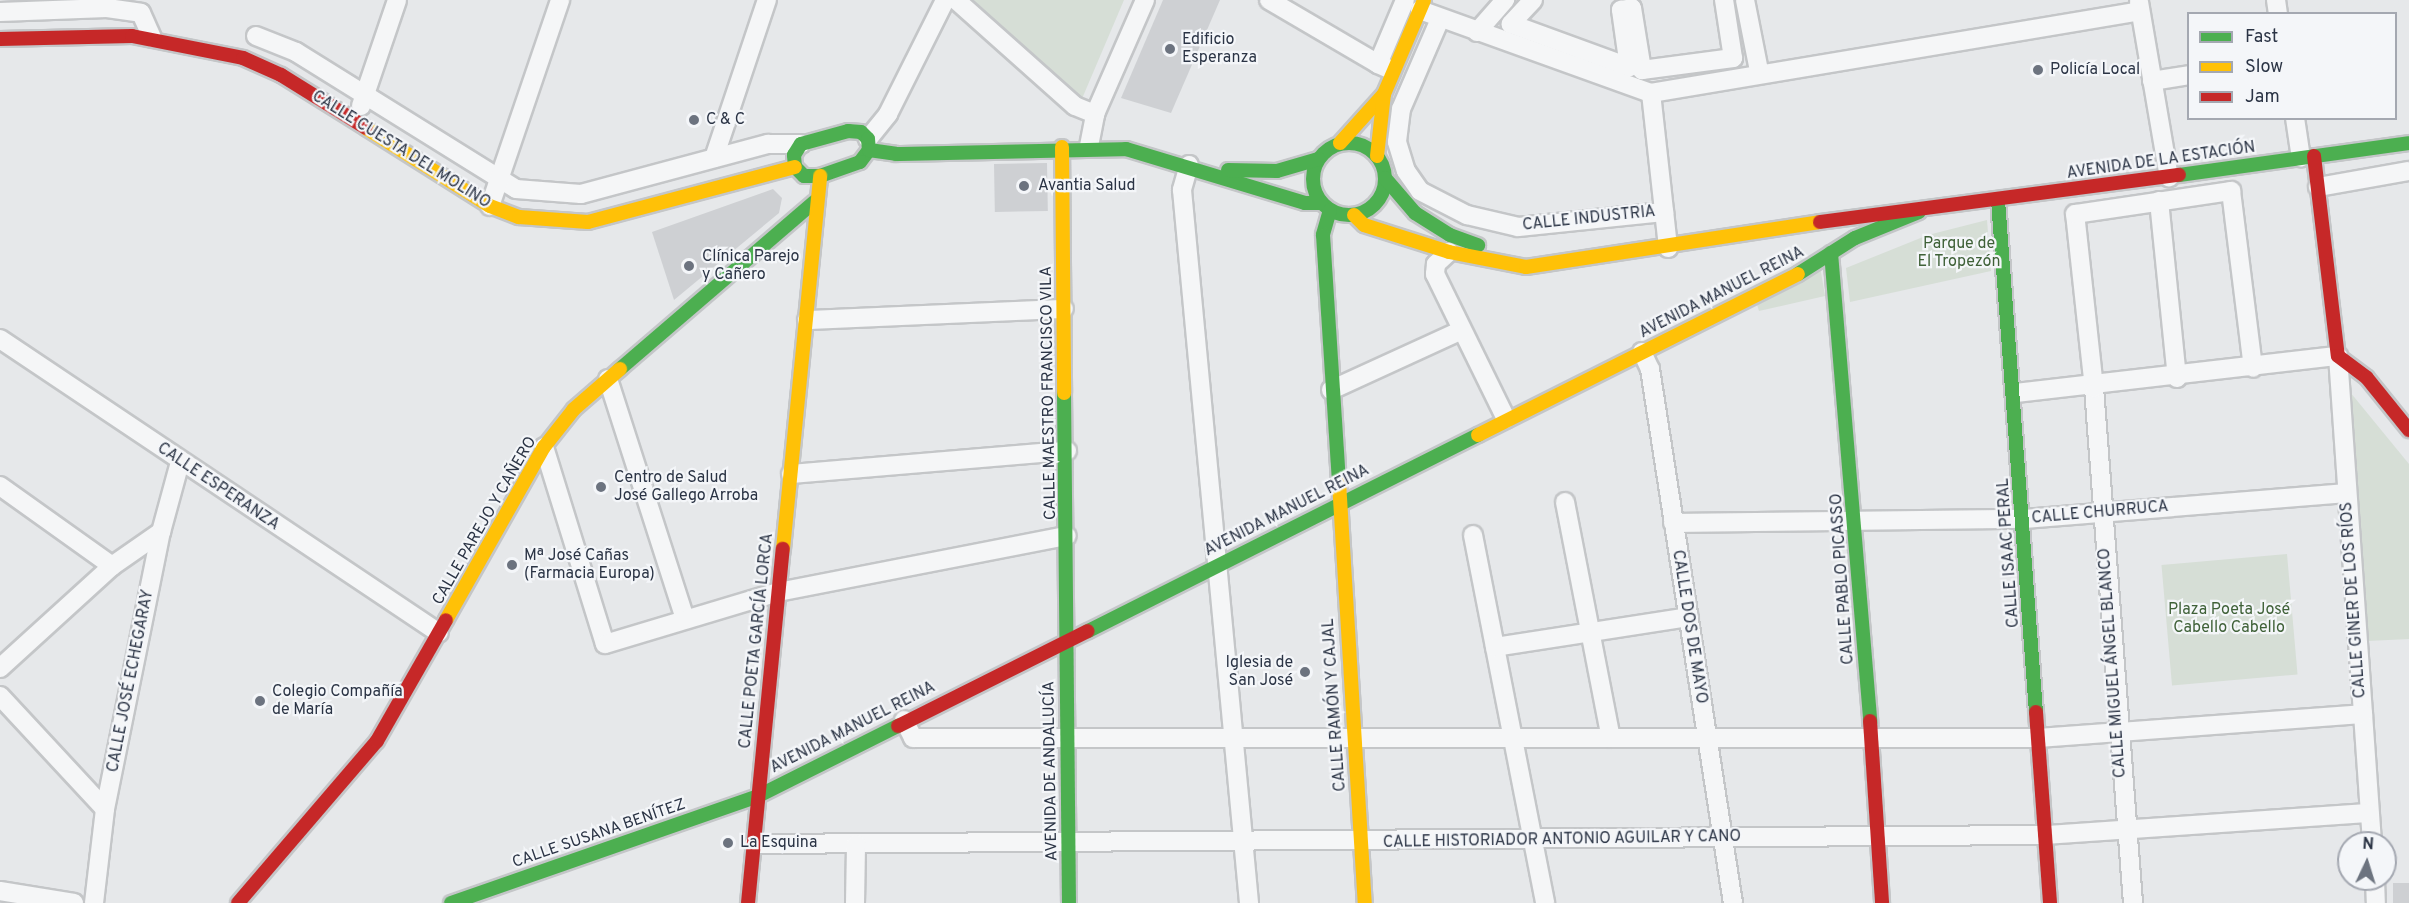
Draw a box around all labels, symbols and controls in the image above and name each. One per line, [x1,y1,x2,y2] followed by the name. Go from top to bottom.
[2187,12,2397,120] legend
[2245,26,2278,49] text: Fast
[1182,30,1257,68] place label: Edificio Esperanza
[1163,42,1177,56] marker: Edificio Esperanza
[2245,56,2283,79] text: Slow
[2050,60,2140,80] place label: Policía Local
[2031,63,2045,77] marker: Policía Local
[2245,86,2280,109] text: Jam
[308,87,494,213] street label: CALLE CUESTA DEL MOLINO
[706,110,745,130] place label: C & C
[687,113,701,127] marker: C & C
[2065,138,2257,184] street label: AVENIDA DE LA ESTACIÓN
[1038,176,1135,196] place label: Avantia Salud
[1015,177,1033,195] marker: Avantia Salud
[1522,202,1656,236] street label: CALLE INDUSTRIA
[1917,234,2001,272] park label: Parque de El Tropezón
[1636,243,1808,343] street label: AVENIDA MANUEL REINA
[702,247,800,285] place label: Clínica Parejo y Cañero
[680,257,698,275] marker: Clínica Parejo y Cañero
[1037,265,1061,521] street label: CALLE MAESTRO FRANCISCO VILA
[429,433,541,609] street label: CALLE PAREJO Y CAÑERO
[153,439,283,535] street label: CALLE ESPERANZA
[1201,461,1373,561] street label: AVENIDA MANUEL REINA
[614,468,759,506] place label: Centro de Salud José Gallego Arroba
[592,478,610,496] marker: Centro de Salud José Gallego Arroba
[1994,478,2024,628] street label: CALLE ISAAC PERAL
[1827,493,1859,665] street label: CALLE PABLO PICASSO
[2031,497,2169,529] street label: CALLE CHURRUCA
[2338,501,2370,699] street label: CALLE GINER DE LOS RÍOS
[736,532,778,750] street label: CALLE POETA GARCÍA LORCA
[524,546,655,584] place label: Mª José Cañas (Farmacia Europa)
[2095,547,2131,779] street label: CALLE MIGUEL ÁNGEL BLANCO
[1667,549,1711,705] street label: CALLE DOS DE MAYO
[505,558,519,572] marker: Mª José Cañas (Farmacia Europa)
[104,588,158,774] street label: CALLE JOSÉ ECHEGARAY
[2168,600,2290,638] park label: Plaza Poeta José Cabello Cabello
[1319,617,1351,793] street label: CALLE RAMÓN Y CAJAL
[1225,653,1293,691] place label: Iglesia de San José
[1298,665,1312,679] marker: Iglesia de San José
[767,678,939,778] street label: AVENIDA MANUEL REINA
[1040,680,1062,862] street label: AVENIDA DE ANDALUCÍA
[272,682,403,720] place label: Colegio Compañía de María
[253,694,267,708] marker: Colegio Compañía de María
[510,795,688,873] street label: CALLE SUSANA BENÍTEZ
[1381,827,1743,853] street label: CALLE HISTORIADOR ANTONIO AGUILAR Y CANO
[2337,831,2397,891] north arrow
[740,833,817,853] place label: La Esquina
[2362,835,2375,855] text: N
[721,836,735,850] marker: La Esquina

